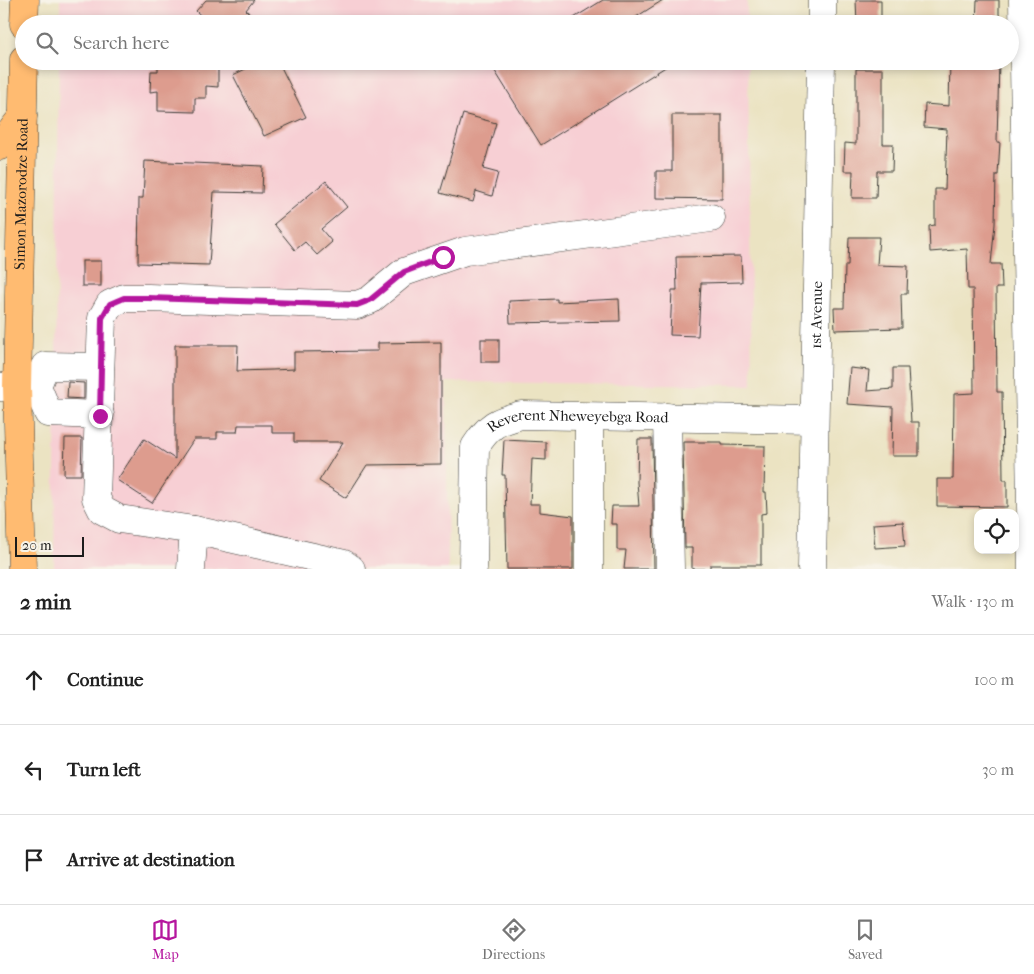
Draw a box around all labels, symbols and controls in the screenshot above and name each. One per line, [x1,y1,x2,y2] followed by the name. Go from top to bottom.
[15,15,1019,70] search box
[33,29,61,57] icon: search
[73,32,169,54] text: Search here
[11,117,32,270] street label: Simon Mazorodze Road
[432,246,455,269] route start
[807,280,826,349] street label: 1st Avenue
[89,405,112,428] route end
[483,406,669,436] street label: Reverent Nheweyebga Road
[974,509,1019,554] map controls
[974,509,1019,554] button: locate
[15,534,84,557] scale bar
[22,537,52,554] text: 20 m
[20,590,71,614] text: 2 min
[931,592,1014,611] text: Walk · 130 m
[20,666,48,694] icon: ahead
[67,669,143,691] text: Continue
[974,670,1014,689] text: 100 m
[20,756,48,784] icon: left
[67,759,141,781] text: Turn left
[982,760,1014,779] text: 30 m
[20,846,48,874] icon: arrive
[67,849,235,871] text: Arrive at destination
[151,916,179,963] tab: Map
[482,916,545,963] tab: Directions
[848,916,883,963] tab: Saved

